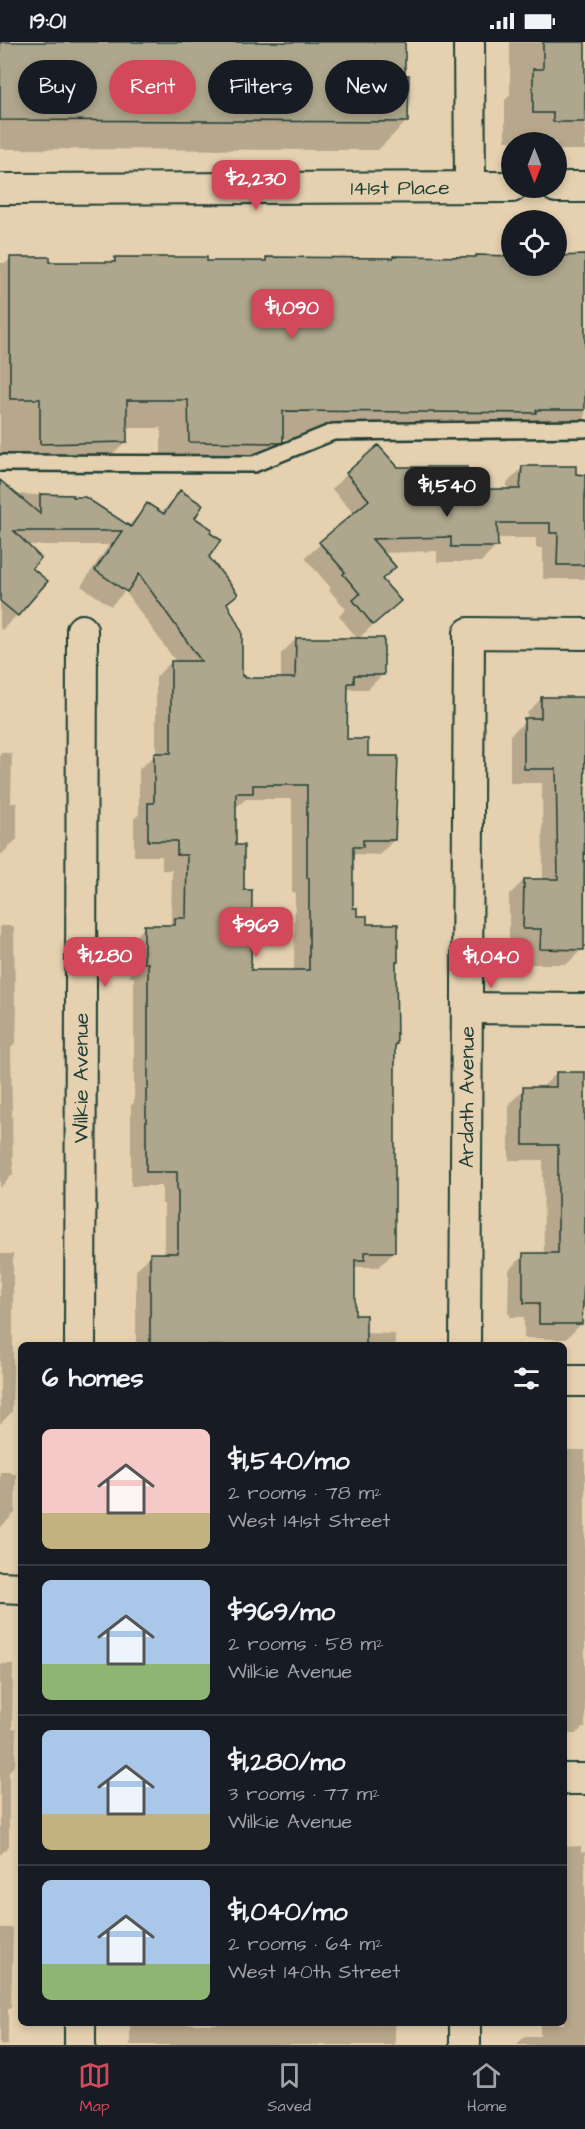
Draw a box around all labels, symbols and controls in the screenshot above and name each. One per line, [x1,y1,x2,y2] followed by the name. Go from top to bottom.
[30,6,66,37] text: 19:01
[18,60,97,114] chip: Buy
[109,60,196,114] chip: Rent
[208,60,313,114] chip: Filters
[325,60,409,114] chip: New
[501,132,567,198] north arrow
[501,132,567,276] map controls
[207,160,305,211] pin: $2,230
[226,165,286,193] text: $2,230
[350,173,450,202] street label: 141st Place
[501,210,567,276] button: locate
[243,289,341,340] pin: $1,090
[265,294,319,322] text: $1,090
[398,467,496,518] pin: $1,540
[418,472,476,500] text: $1,540
[220,907,292,958] pin: $969
[233,912,279,940] text: $969
[56,937,154,988] pin: $1,280
[442,938,540,989] pin: $1,040
[78,942,132,970] text: $1,280
[463,943,519,971] text: $1,040
[66,1013,95,1143] street label: Wilkie Avenue
[451,1026,481,1168] street label: Ardath Avenue
[42,1360,144,1396] text: 6 homes
[510,1362,543,1395] icon: filters
[228,1443,350,1479] text: $1,540/mo
[90,1453,162,1525] icon: home
[228,1479,382,1507] text: 2 rooms · 78 m²
[228,1507,390,1535] text: West 141st Street
[228,1594,335,1630] text: $969/mo
[90,1604,162,1676] icon: home
[228,1630,384,1658] text: 2 rooms · 58 m²
[228,1658,352,1686] text: Wilkie Avenue
[228,1744,345,1780] text: $1,280/mo
[90,1754,162,1826] icon: home
[228,1780,380,1808] text: 3 rooms · 77 m²
[228,1808,352,1836] text: Wilkie Avenue
[228,1894,348,1930] text: $1,040/mo
[90,1904,162,1976] icon: home
[228,1930,383,1958] text: 2 rooms · 64 m²
[228,1958,400,1986] text: West 140th Street
[78,2059,111,2117] tab: Map
[267,2059,311,2117] tab: Saved
[467,2059,507,2117] tab: Home

